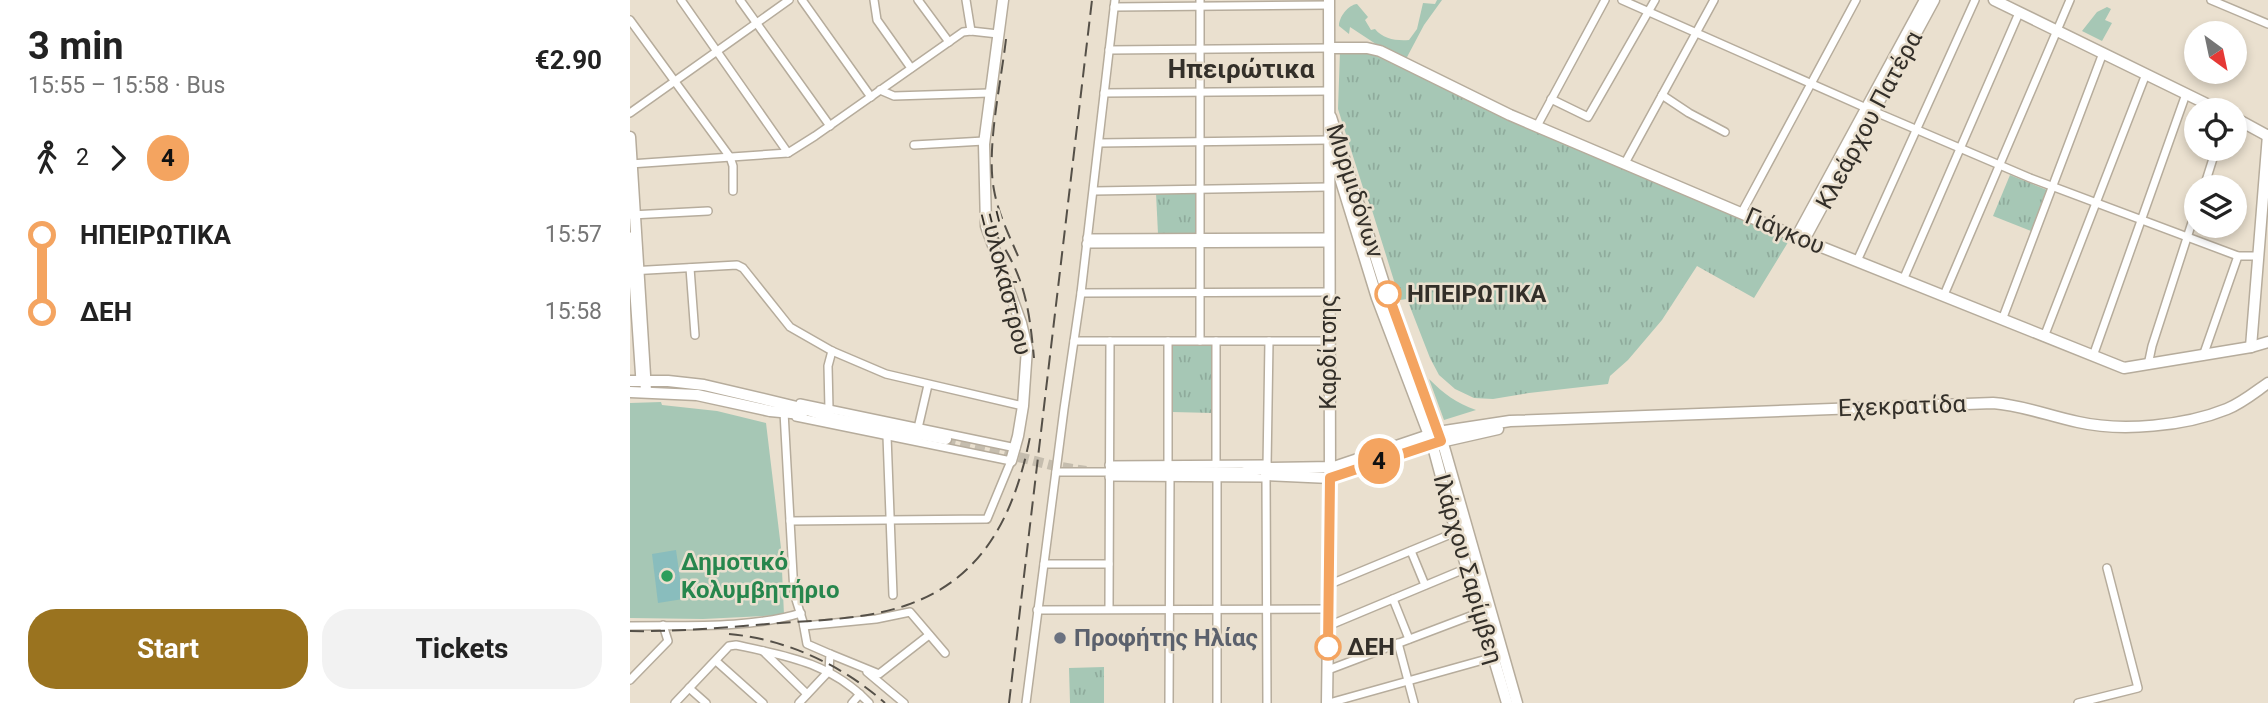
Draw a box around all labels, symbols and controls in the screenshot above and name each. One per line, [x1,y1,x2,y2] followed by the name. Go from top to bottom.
[2184,21,2247,84] north arrow
[2184,21,2247,238] map controls
[28,24,124,68] text: 3 min
[1810,26,1928,214] street label: Κλεάρχου Πατέρα
[535,45,602,75] text: €2.90
[1168,54,1315,84] district label: Ηπειρώτικα
[28,72,225,99] text: 15:55 – 15:58 · Bus
[2184,98,2247,161] button: locate
[1320,121,1390,262] street label: Μυρμιδόνων
[28,139,66,177] icon: walk
[99,139,137,177] icon: forward
[76,144,89,171] text: 2
[161,144,175,172] text: 4
[2184,175,2247,238] button: layers
[1741,202,1829,260] street label: Γιάγκου
[975,208,1037,358] street label: Ξυλοκάστρου
[80,220,231,250] text: ΗΠΕΙΡΩΤΙΚΑ
[545,221,602,248] text: 15:57
[1407,280,1547,308] place label: ΗΠΕΙΡΩΤΙΚΑ
[1375,281,1401,307] marker: ΗΠΕΙΡΩΤΙΚΑ
[1314,294,1342,410] street label: Καρδίτσης
[80,297,132,327] text: ΔΕΗ
[545,298,602,325] text: 15:58
[1838,390,1967,422] street label: Εχεκρατίδα
[1356,438,1402,484] line badge: 4
[1372,447,1386,475] text: 4
[1428,471,1508,667] street label: Ιλάρχου Σαρίμβεη
[681,548,840,604] place label: Δημοτικό Κολυμβητήριο
[659,568,675,584] marker: Δημοτικό Κολυμβητήριο
[28,609,308,689] button: Start
[322,609,602,689] button: Tickets
[1074,624,1258,652] place label: Προφήτης Ηλίας
[1052,630,1068,646] marker: Προφήτης Ηλίας
[1347,633,1395,661] place label: ΔΕΗ
[1315,634,1341,660] marker: ΔΕΗ

